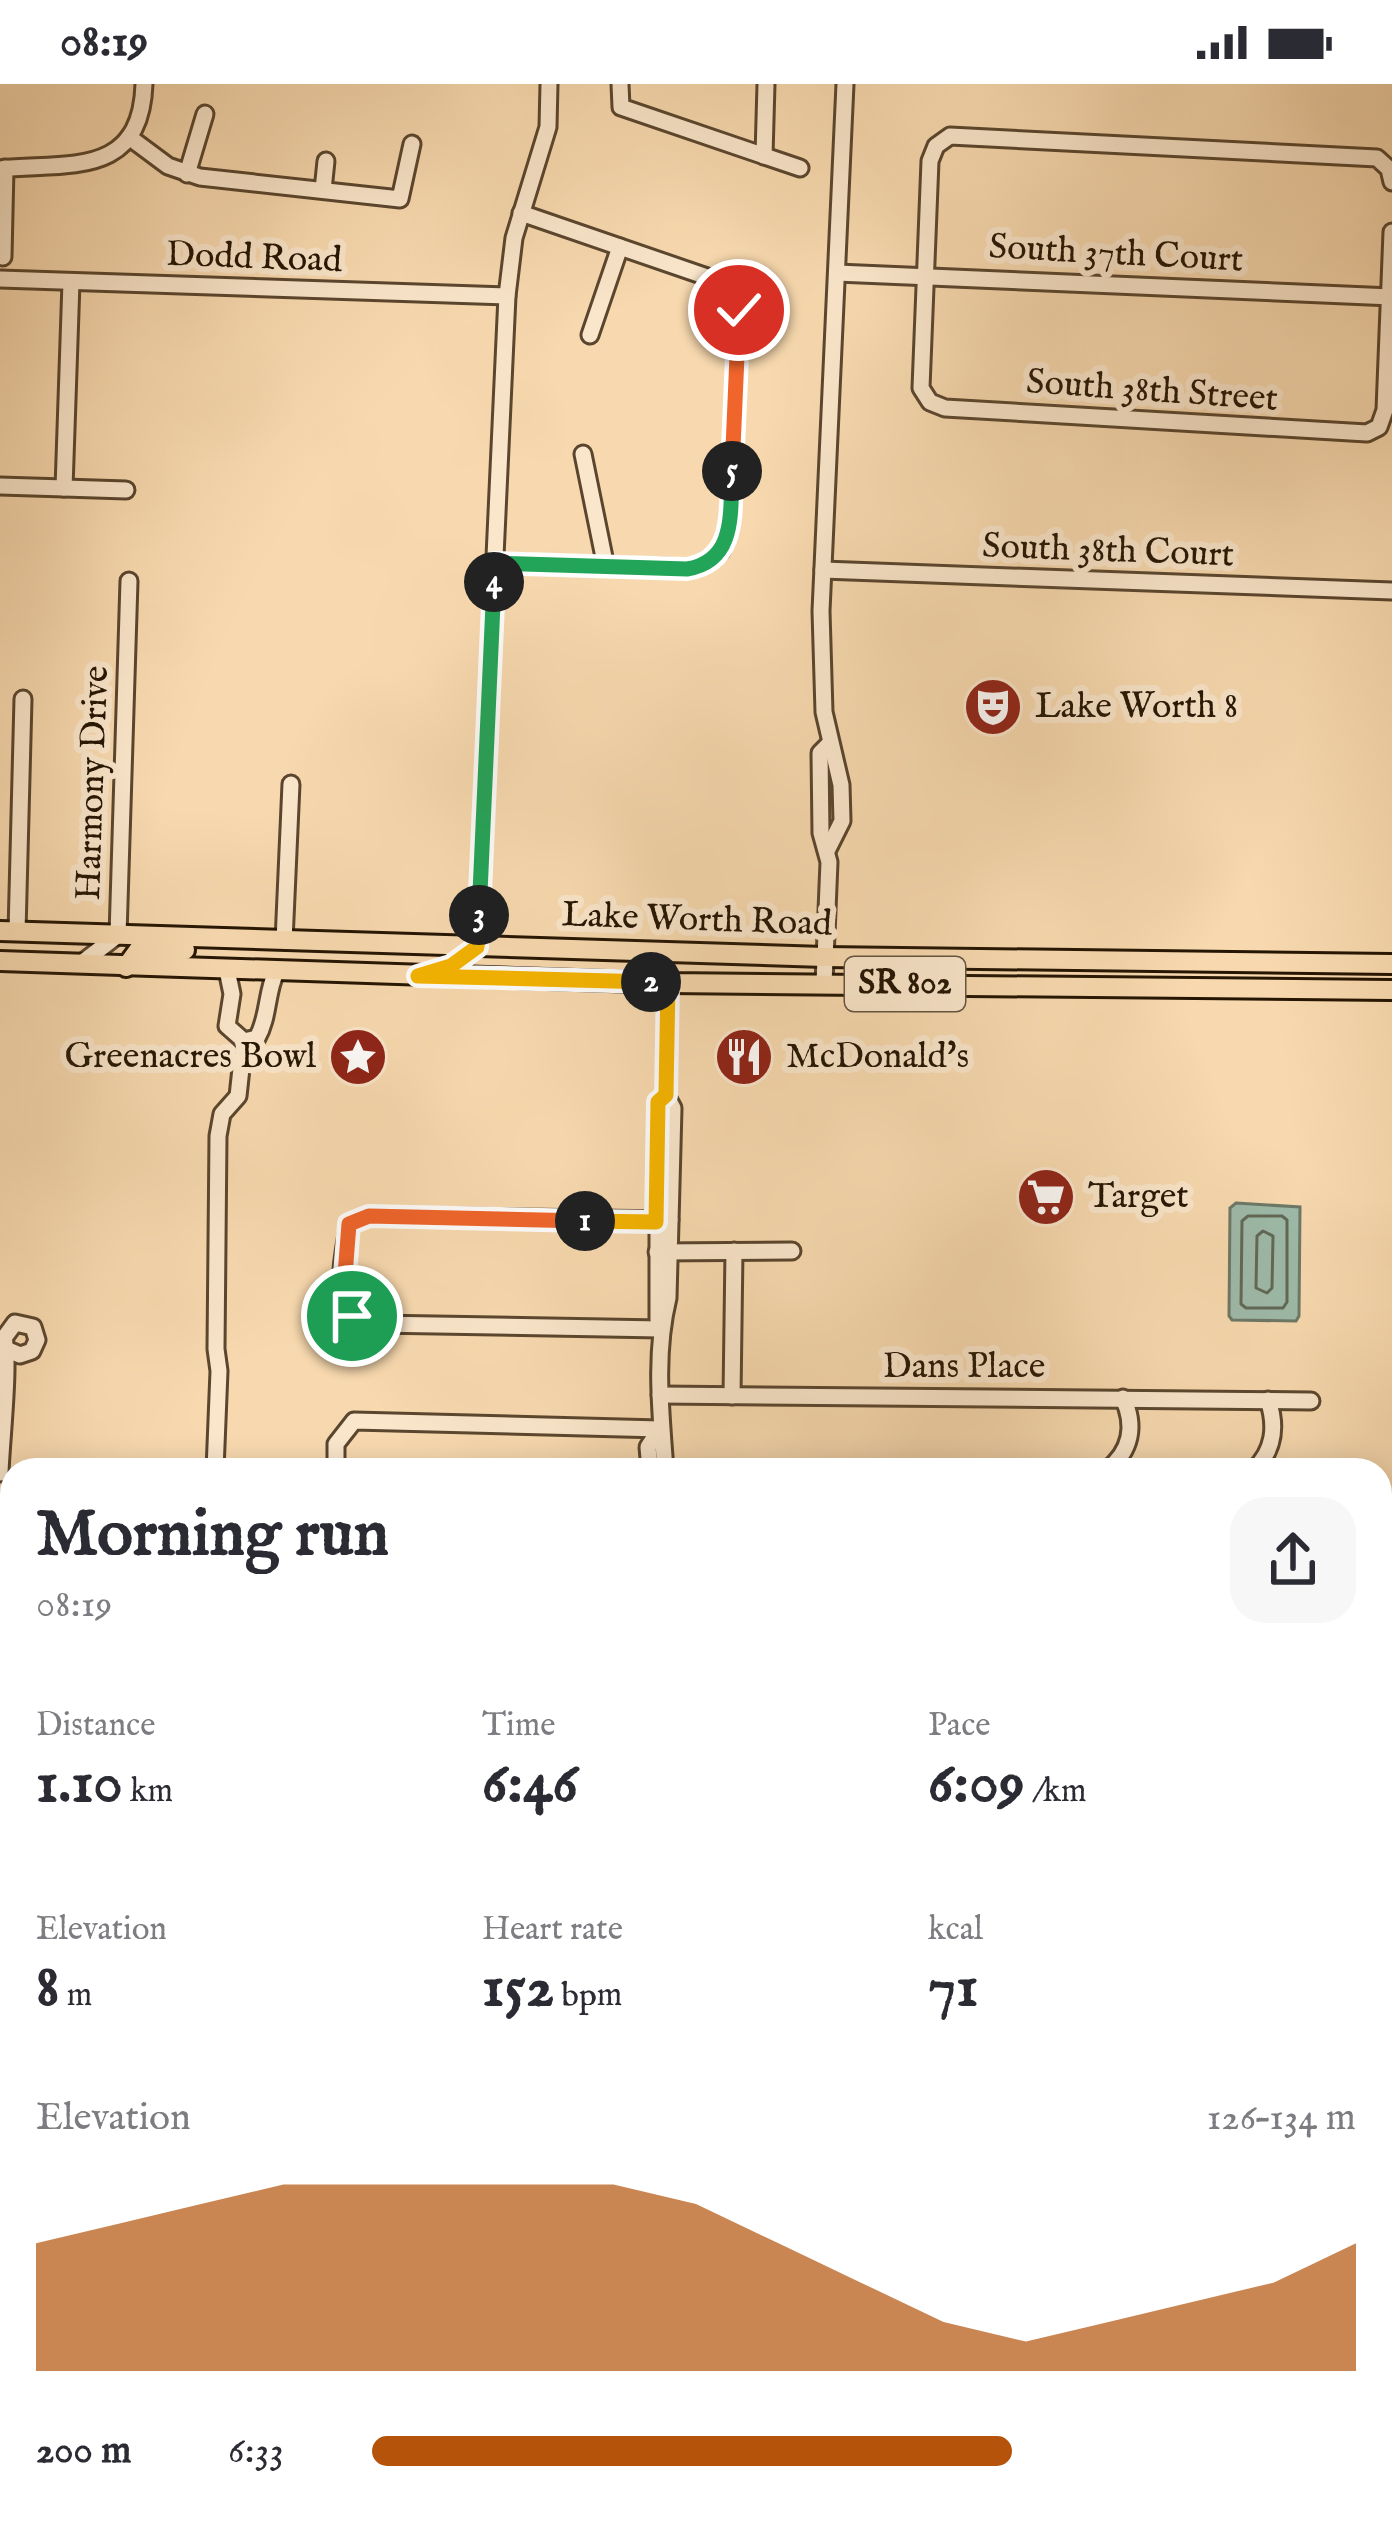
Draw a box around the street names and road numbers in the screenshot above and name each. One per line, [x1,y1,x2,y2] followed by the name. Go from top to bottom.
[988,224,1244,284] street label: South 37th Court
[165,232,344,284] street label: Dodd Road
[1025,359,1279,423] street label: South 38th Street
[981,524,1235,578] street label: South 38th Court
[66,665,120,901] street label: Harmony Drive
[561,892,834,948] street label: Lake Worth Road
[845,957,965,1011] road number: SR 802
[883,1344,1045,1390] street label: Dans Place

